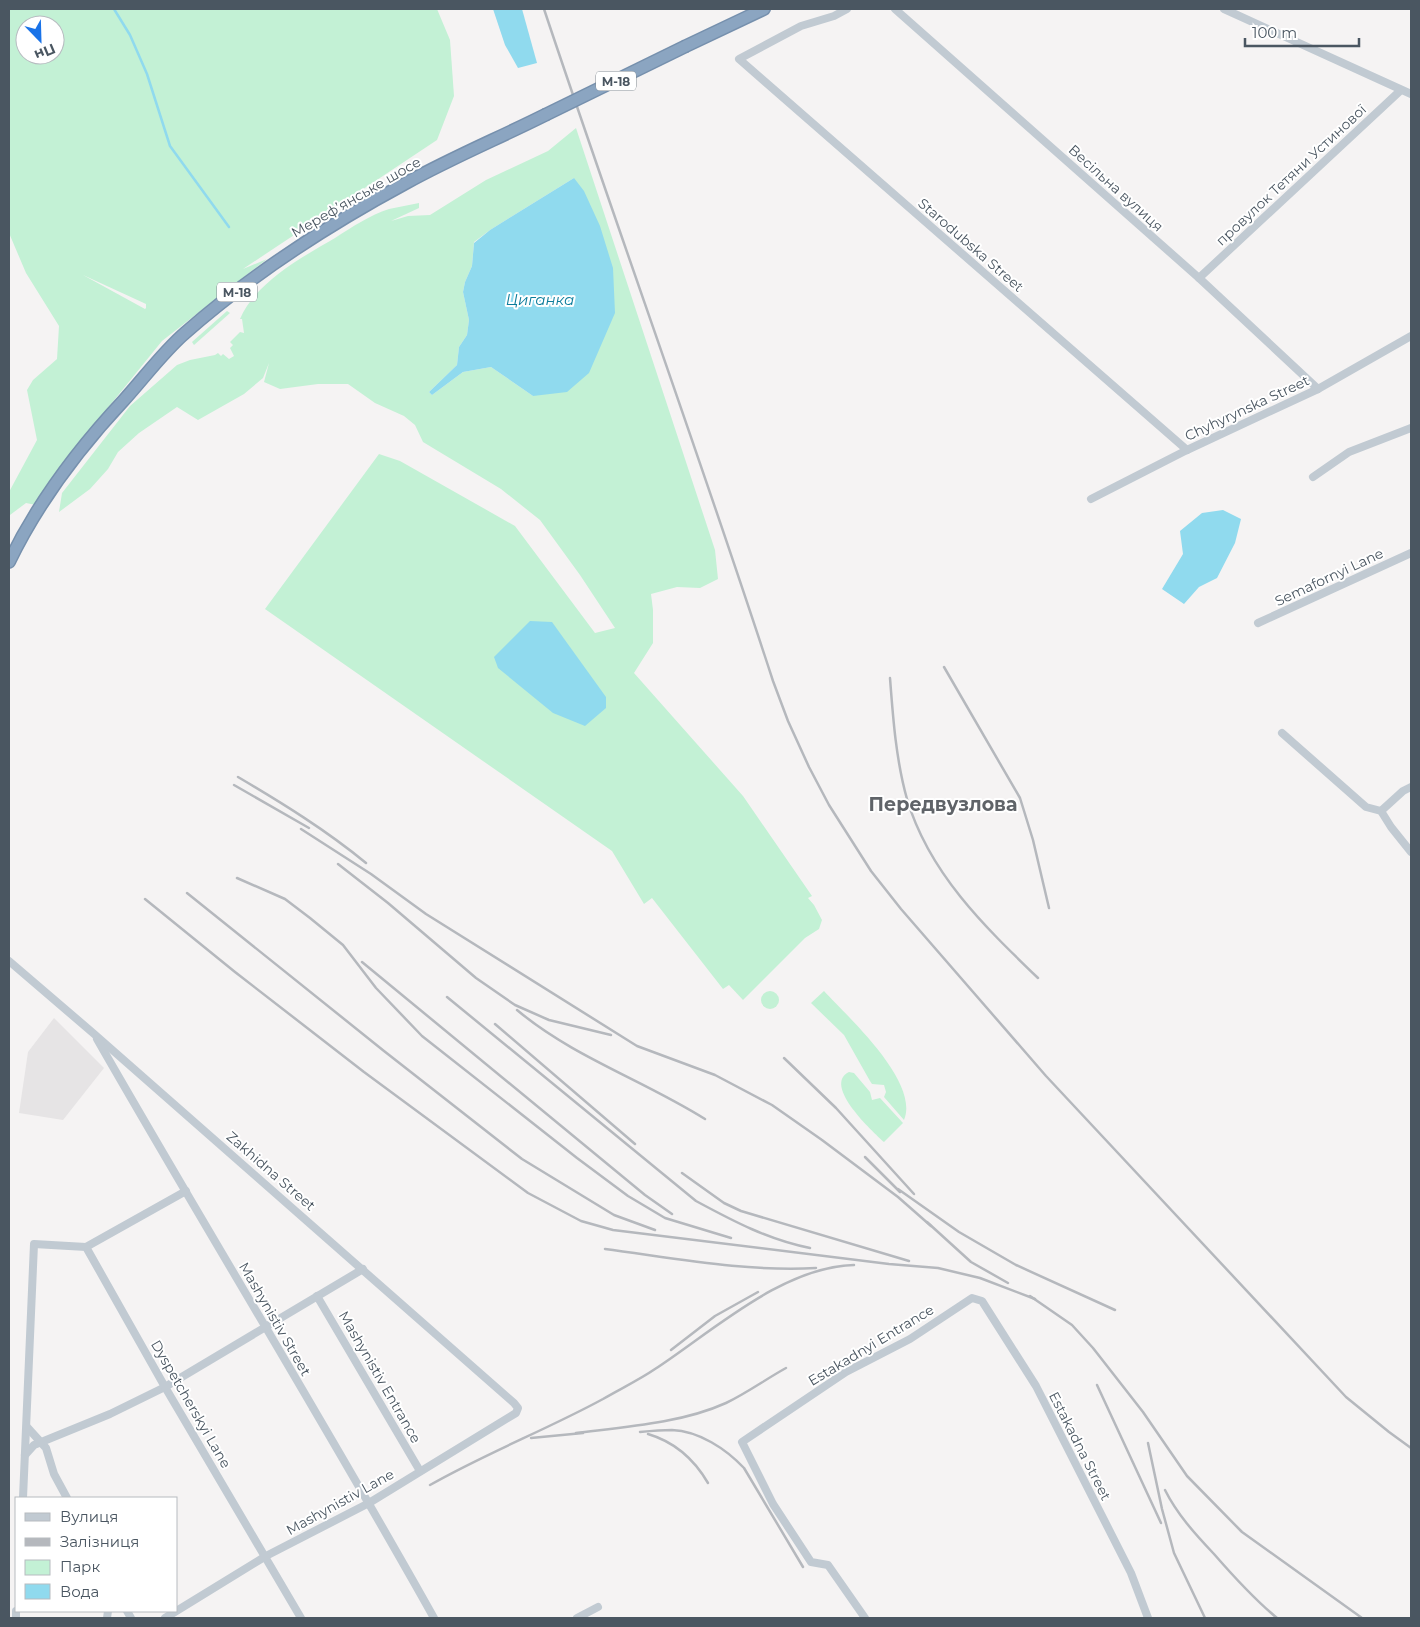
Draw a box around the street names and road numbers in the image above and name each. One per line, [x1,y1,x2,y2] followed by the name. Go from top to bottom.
[596,72,636,90] road number: М-18
[1212,100,1370,250] street label: провулок Тетяни Устинової
[1065,141,1167,235] street label: Весільна вулиця
[288,153,424,241] street label: Мереф’янське шосе
[914,194,1028,296] street label: Starodubska Street
[217,282,257,302] road number: М-18
[1182,371,1312,445] street label: Chyhyrynska Street
[1272,544,1386,610] street label: Semafornyi Lane
[223,1127,319,1215] street label: Zakhidna Street
[235,1259,315,1379] street label: Mashynistiv Street
[805,1300,937,1390] street label: Estakadnyi Entrance
[335,1308,425,1446] street label: Mashynistiv Entrance
[147,1337,235,1471] street label: Dyspetcherskyi Lane
[1045,1389,1115,1504] street label: Estakadna Street
[283,1465,397,1539] street label: Mashynistiv Lane

